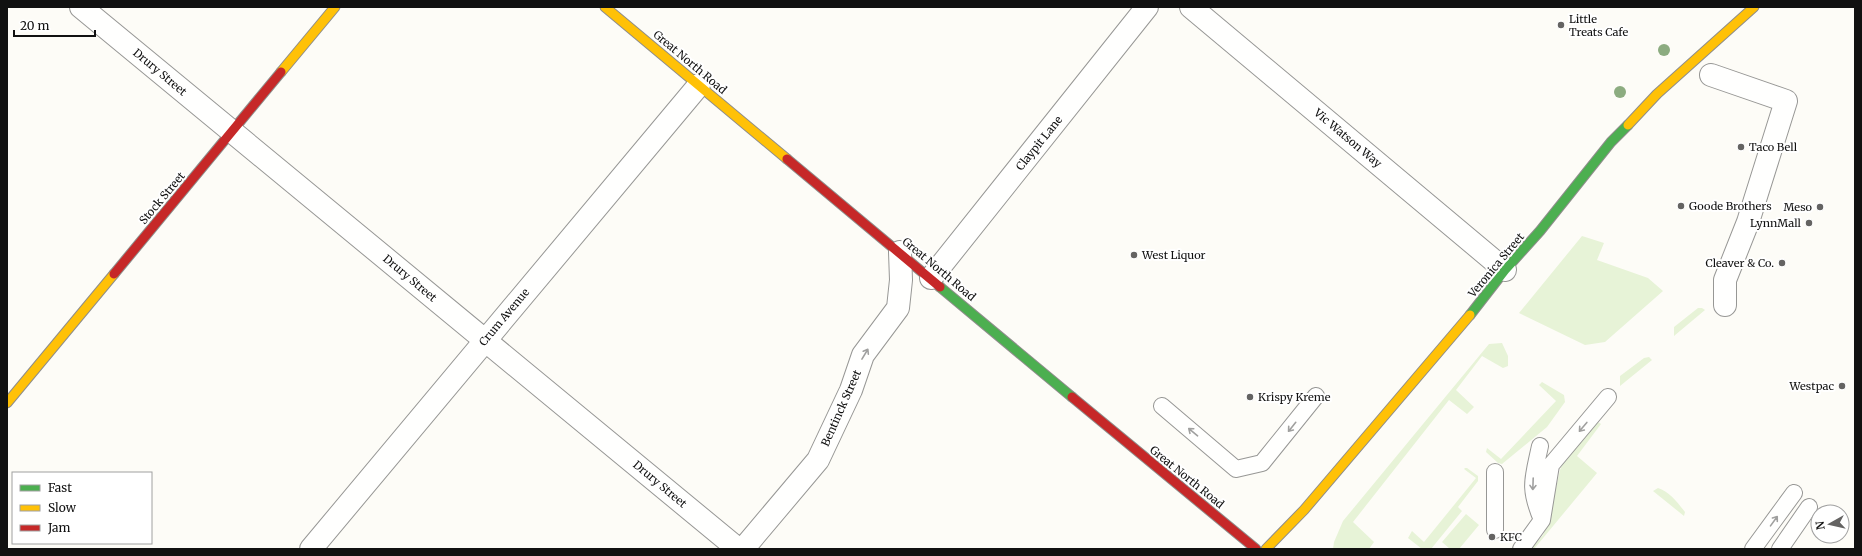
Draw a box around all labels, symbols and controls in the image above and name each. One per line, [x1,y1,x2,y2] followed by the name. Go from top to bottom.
[14,12,95,38] scale bar
[1569,12,1628,39] place label: Little Treats Cafe
[20,18,49,33] text: 20 m
[1556,20,1566,30] marker: Little Treats Cafe
[650,27,730,97] street label: Great North Road
[130,46,190,99] street label: Drury Street
[1311,105,1385,171] street label: Vic Watson Way
[1013,113,1065,173] street label: Claypit Lane
[1749,140,1798,154] place label: Taco Bell
[1736,142,1746,152] marker: Taco Bell
[136,169,188,227] street label: Stock Street
[1689,199,1772,213] place label: Goode Brothers
[1784,200,1813,214] place label: Meso
[1676,201,1686,211] marker: Goode Brothers
[1815,202,1825,212] marker: Meso
[1750,216,1802,230] place label: LynnMall
[1804,218,1814,228] marker: LynnMall
[1464,229,1527,301] street label: Veronica Street
[899,234,979,304] street label: Great North Road
[1141,248,1206,262] place label: West Liquor
[1129,250,1139,260] marker: West Liquor
[380,252,440,305] street label: Drury Street
[1706,256,1774,270] place label: Cleaver & Co.
[1777,258,1787,268] marker: Cleaver & Co.
[476,285,532,349] street label: Crum Avenue
[861,348,869,360] one-way arrow
[818,367,864,448] street label: Bentinck Street
[1788,379,1834,393] place label: Westpac
[1837,381,1847,391] marker: Westpac
[1258,390,1331,404] place label: Krispy Kreme
[1245,392,1255,402] marker: Krispy Kreme
[1287,421,1296,432] one-way arrow
[1579,422,1587,433] one-way arrow
[1188,428,1198,437] one-way arrow
[1147,443,1227,511] street label: Great North Road
[630,458,690,511] street label: Drury Street
[12,472,152,544] legend
[1529,477,1537,490] one-way arrow
[48,480,72,495] text: Fast
[48,500,77,515] text: Slow
[1810,504,1850,544] north arrow
[1770,515,1778,526] one-way arrow
[47,520,71,535] text: Jam
[1813,520,1828,531] text: N
[1500,530,1522,544] place label: KFC
[1487,532,1497,542] marker: KFC

